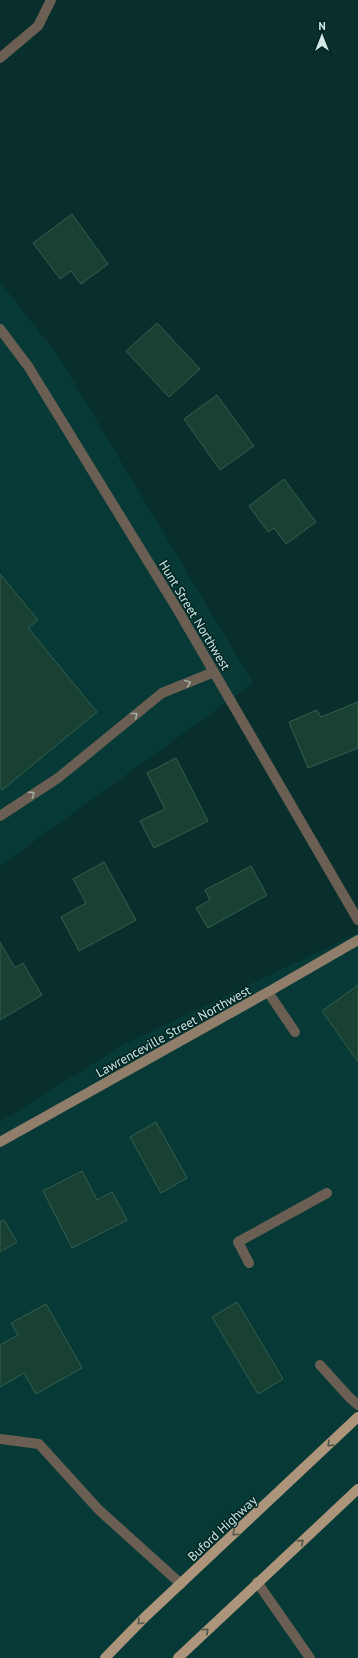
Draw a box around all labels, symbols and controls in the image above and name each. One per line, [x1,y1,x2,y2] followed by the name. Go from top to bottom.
[302,16,342,56] north arrow
[318,19,326,33] text: N
[155,557,234,674] street label: Hunt Street Northwest
[184,680,192,688] one-way arrow
[131,713,138,720] one-way arrow
[28,792,35,799] one-way arrow
[93,981,254,1081] street label: Lawrenceville Street Northwest
[327,1440,335,1447] one-way arrow
[184,1492,261,1565] street label: Buford Highway
[232,1529,240,1536] one-way arrow
[296,1540,304,1547] one-way arrow
[137,1617,145,1625] one-way arrow
[201,1628,209,1636] one-way arrow

